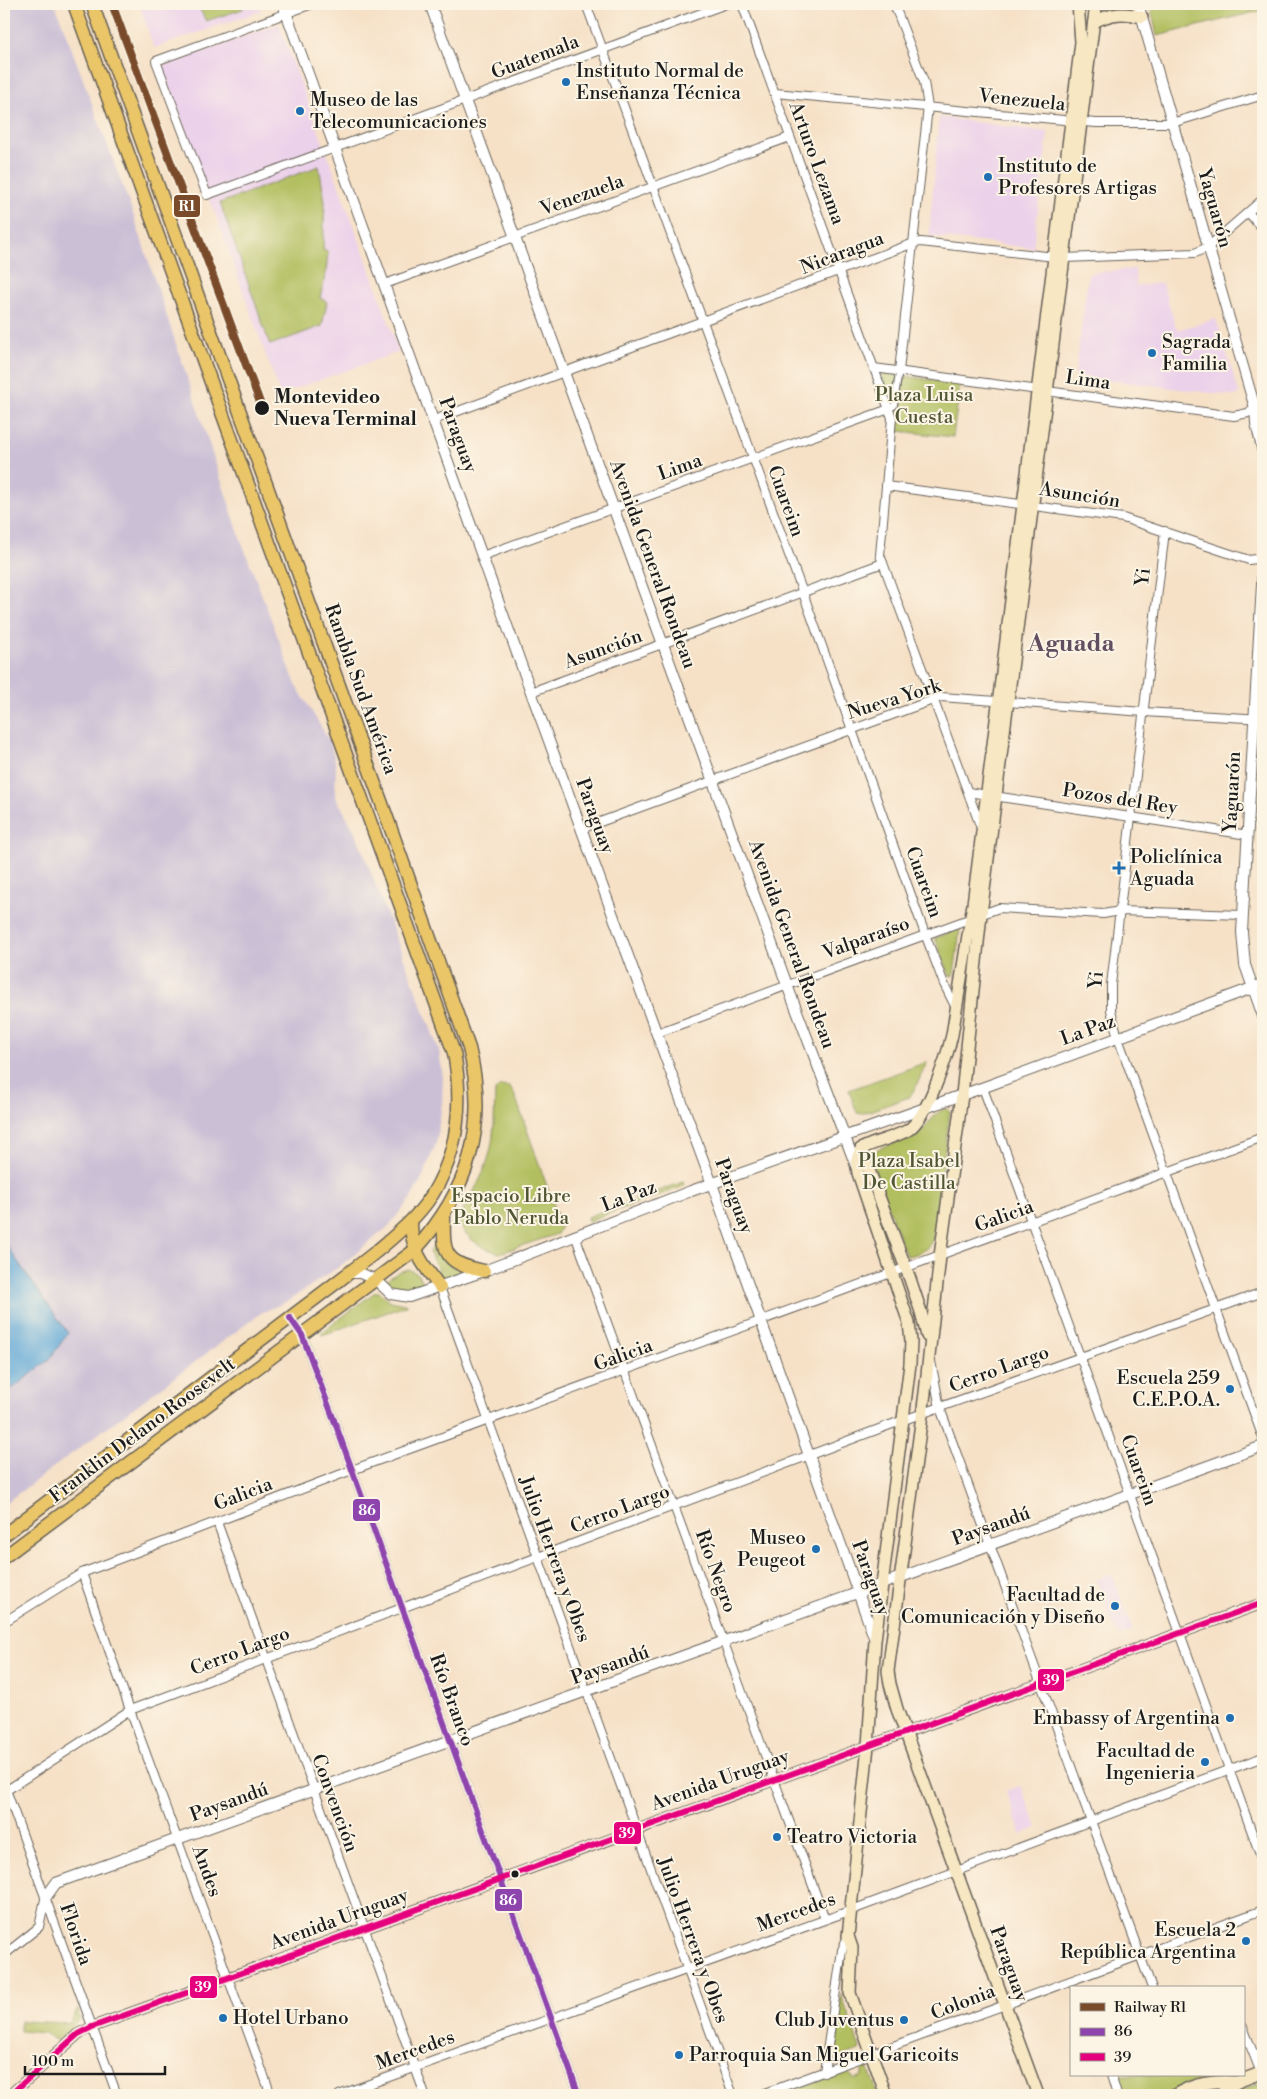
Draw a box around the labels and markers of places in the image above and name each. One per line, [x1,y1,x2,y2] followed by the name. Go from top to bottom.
[576,59,744,105] place label: Instituto Normal de Enseñanza Técnica
[560,76,572,88] marker: Instituto Normal de Enseñanza Técnica
[310,88,487,134] place label: Museo de las Telecomunicaciones
[294,105,306,117] marker: Museo de las Telecomunicaciones
[998,154,1157,200] place label: Instituto de Profesores Artigas
[982,171,994,183] marker: Instituto de Profesores Artigas
[1162,330,1231,376] place label: Sagrada Familia
[1146,347,1158,359] marker: Sagrada Familia
[274,385,417,431] place label: Montevideo Nueva Terminal
[253,399,271,417] marker: Montevideo Nueva Terminal
[1129,845,1223,891] place label: Policlínica Aguada
[1112,861,1126,875] marker: Policlínica Aguada
[1117,1366,1220,1412] place label: Escuela 259 C.E.P.O.A.
[1224,1383,1236,1395] marker: Escuela 259 C.E.P.O.A.
[737,1526,806,1572] place label: Museo Peugeot
[810,1543,822,1555] marker: Museo Peugeot
[901,1583,1105,1629] place label: Facultad de Comunicación y Diseño
[1109,1600,1121,1612] marker: Facultad de Comunicación y Diseño
[1033,1706,1220,1730] place label: Embassy of Argentina
[1224,1712,1236,1724] marker: Embassy of Argentina
[1096,1739,1195,1785] place label: Facultad de Ingenieria
[1199,1756,1211,1768] marker: Facultad de Ingenieria
[787,1825,918,1849] place label: Teatro Victoria
[771,1831,783,1843] marker: Teatro Victoria
[510,1869,520,1879] unlabelled marker
[1060,1918,1236,1964] place label: Escuela 2 República Argentina
[1240,1935,1252,1947] marker: Escuela 2 República Argentina
[233,2006,349,2030] place label: Hotel Urbano
[775,2008,894,2032] place label: Club Juventus
[217,2012,229,2024] marker: Hotel Urbano
[898,2014,910,2026] marker: Club Juventus
[689,2043,959,2067] place label: Parroquia San Miguel Garicoits
[673,2049,685,2061] marker: Parroquia San Miguel Garicoits

